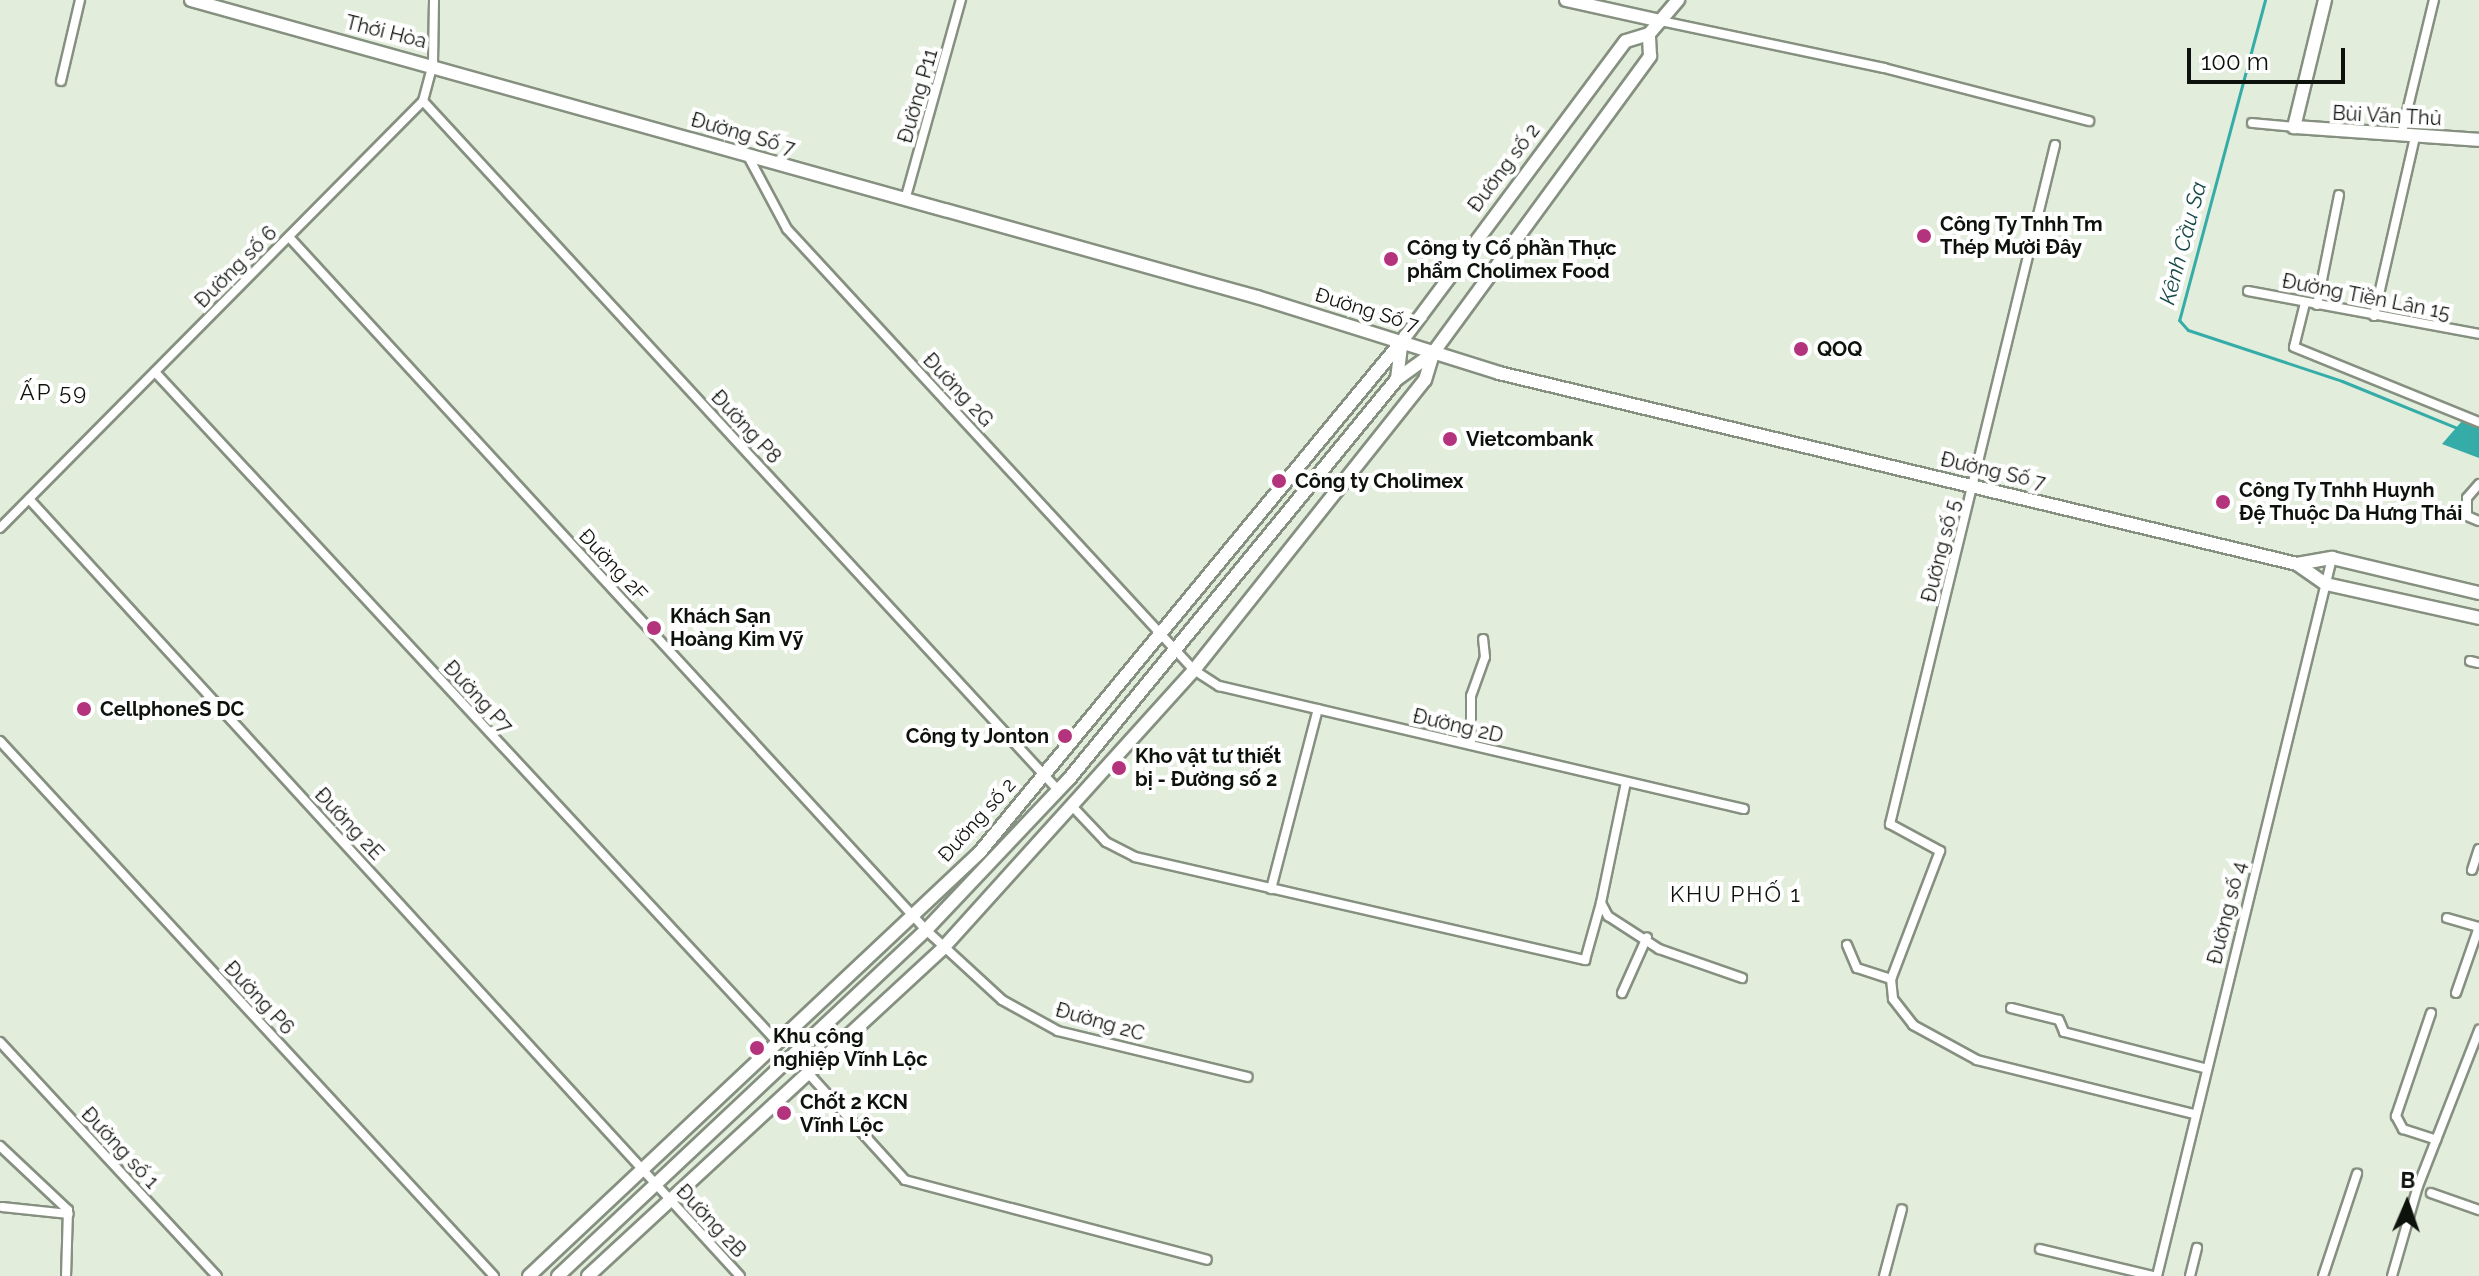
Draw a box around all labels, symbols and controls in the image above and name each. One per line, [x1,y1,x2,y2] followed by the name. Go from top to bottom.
[343,10,429,54] street label: Thới Hòa
[2191,32,2349,82] scale bar
[893,46,943,146] street label: Đường P11
[2201,47,2269,76] text: 100 m
[2331,101,2443,131] street label: Bùi Văn Thủ
[688,108,798,160] street label: Đường Số 7
[1463,119,1545,217] street label: Đường số 2
[2154,179,2212,307] water label: Kênh Cầu Sa
[1940,212,2105,259] place label: Công Ty Tnhh Tm Thép Mười Đây
[190,221,282,313] street label: Đường số 6
[1915,227,1933,245] marker: Công Ty Tnhh Tm Thép Mười Đây
[1407,236,1618,283] place label: Công ty Cổ phần Thực phẩm Cholimex Food
[1382,250,1400,268] marker: Công ty Cổ phần Thực phẩm Cholimex Food
[2280,269,2452,325] street label: Đường Tiền Lân 15
[1312,283,1422,337] street label: Đường Số 7
[1817,337,1862,361] place label: QOQ
[1792,340,1810,358] marker: QOQ
[918,348,998,432] street label: Đường 2G
[19,380,89,406] district label: ẤP 59
[706,385,786,469] street label: Đường P8
[1466,427,1593,451] place label: Vietcombank
[1441,430,1459,448] marker: Vietcombank
[1938,447,2048,495] street label: Đường Số 7
[1295,469,1464,493] place label: Công ty Cholimex
[1270,472,1288,490] marker: Công ty Cholimex
[2239,478,2464,525] place label: Công Ty Tnhh Huynh Đệ Thuộc Da Hưng Thái
[2214,493,2232,511] marker: Công Ty Tnhh Huynh Đệ Thuộc Da Hưng Thái
[1917,497,1965,605] street label: Đường số 5
[574,524,652,606] street label: Đường 2F
[670,604,804,651] place label: Khách Sạn Hoàng Kim Vỹ
[645,619,663,637] marker: Khách Sạn Hoàng Kim Vỹ
[438,656,518,738] street label: Đường P7
[100,697,244,721] place label: CellphoneS DC
[75,700,93,718] marker: CellphoneS DC
[1410,704,1506,748] street label: Đường 2D
[905,724,1049,748] place label: Công ty Jonton
[1056,727,1074,745] marker: Công ty Jonton
[1135,744,1282,791] place label: Kho vật tư thiết bị - Đường số 2
[1110,759,1128,777] marker: Kho vật tư thiết bị - Đường số 2
[933,773,1021,867] street label: Đường số 2
[310,783,388,865] street label: Đường 2E
[2203,859,2251,967] street label: Đường số 4
[1670,882,1802,908] district label: KHU PHỐ 1
[219,956,299,1040] street label: Đường P6
[1053,998,1147,1046] street label: Đường 2C
[773,1024,928,1071] place label: Khu công nghiệp Vĩnh Lộc
[748,1039,766,1057] marker: Khu công nghiệp Vĩnh Lộc
[800,1090,908,1137] place label: Chốt 2 KCN Vĩnh Lộc
[76,1102,164,1194] street label: Đường số 1
[775,1104,793,1122] marker: Chốt 2 KCN Vĩnh Lộc
[2367,1164,2447,1244] north arrow
[2400,1167,2416,1193] text: B
[671,1180,751,1262] street label: Đường 2B

